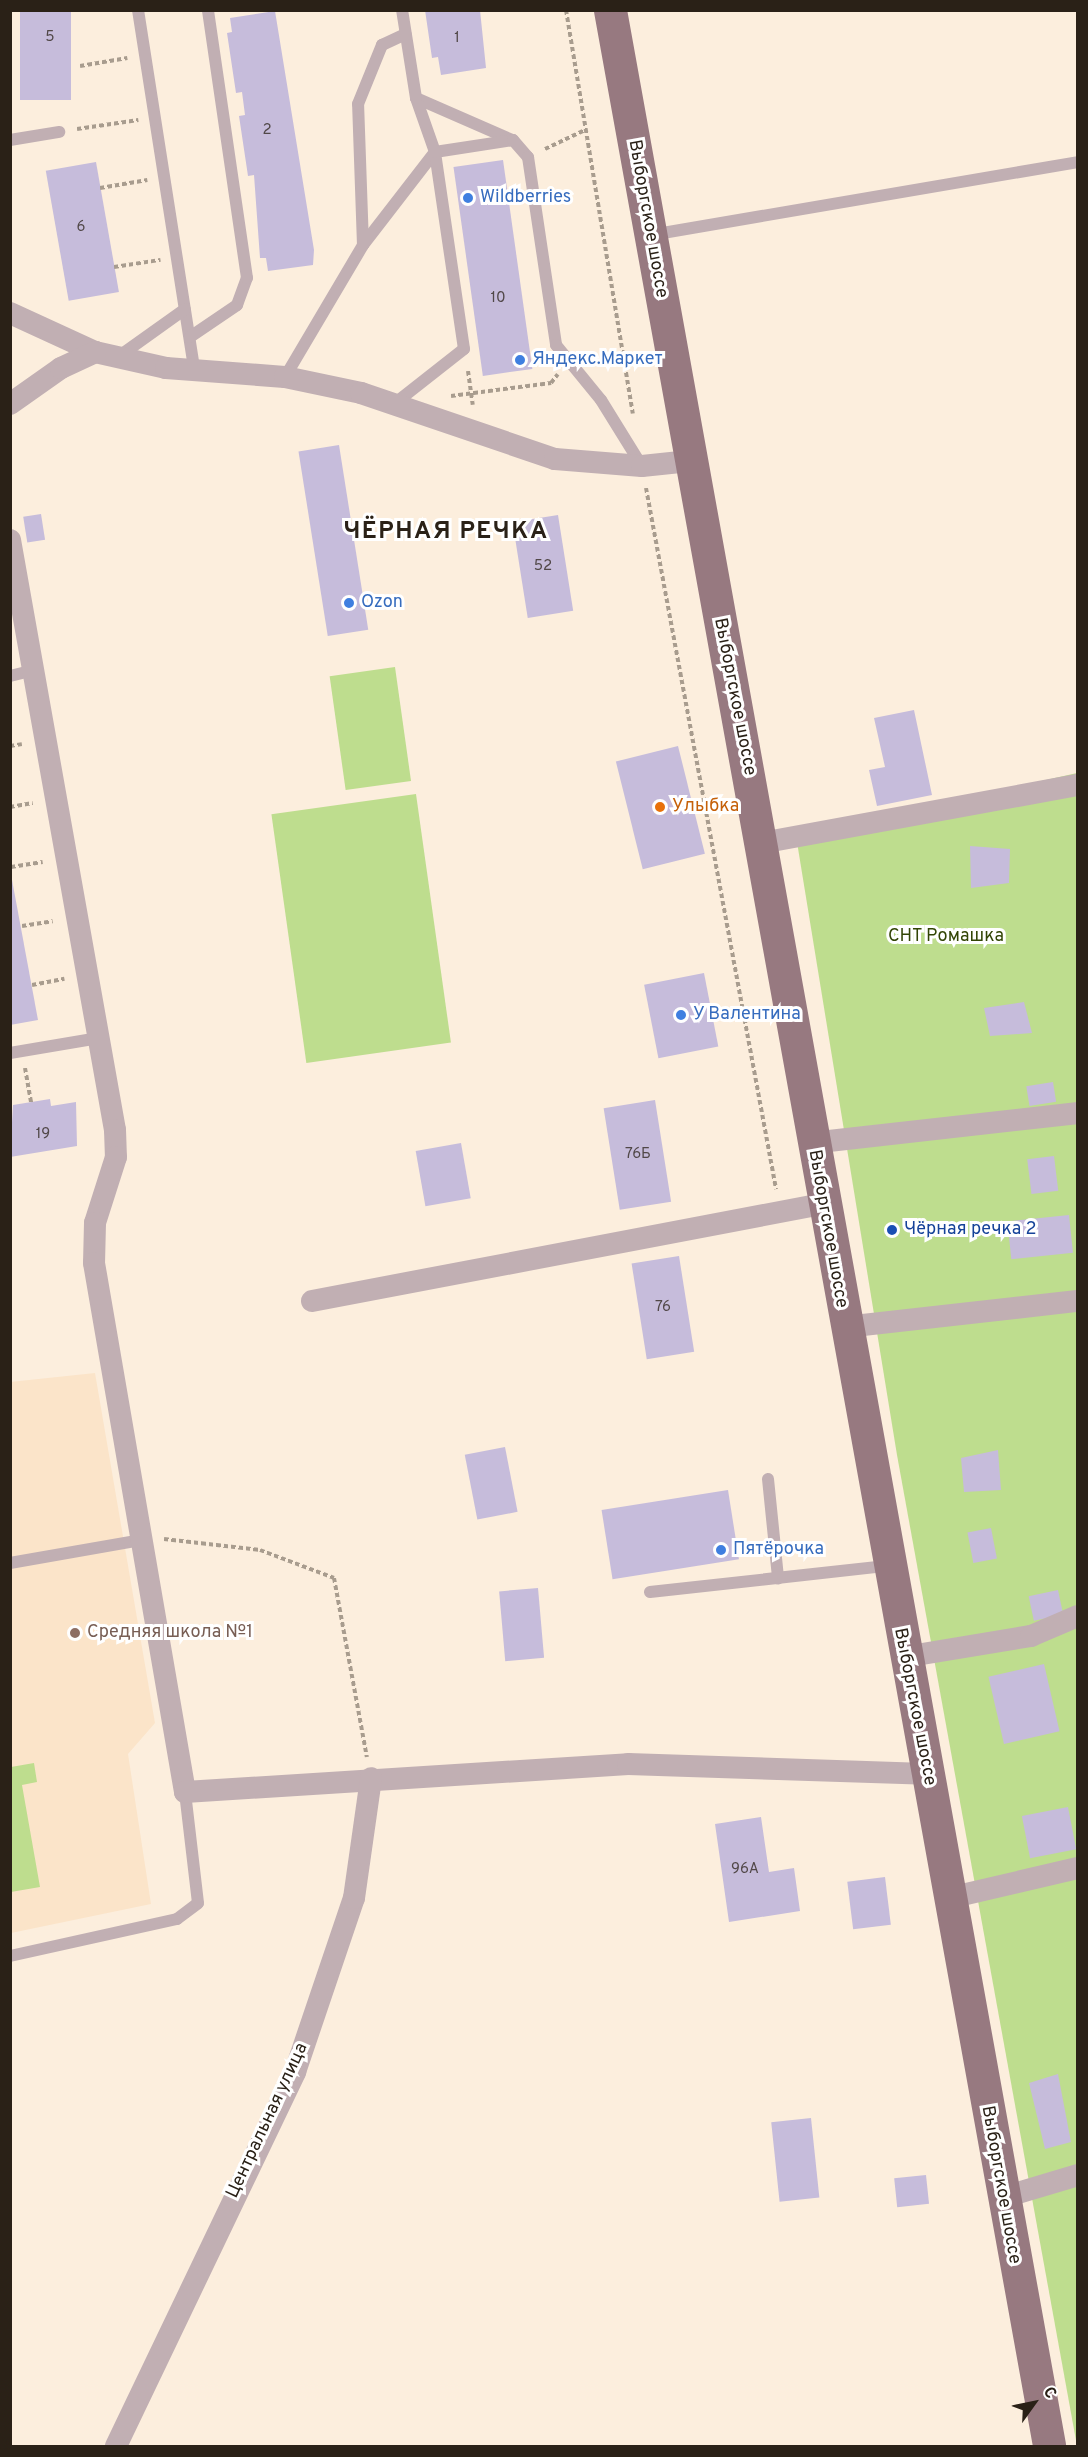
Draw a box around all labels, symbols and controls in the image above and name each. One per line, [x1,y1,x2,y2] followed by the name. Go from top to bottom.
[45,29,55,47] house number: 5
[454,30,460,48] house number: 1
[262,122,272,140] house number: 2
[622,138,672,300] street label: Выборгское шоссе
[480,187,571,209] place label: Wildberries
[461,191,475,205] marker: Wildberries
[77,219,85,237] house number: 6
[490,290,506,308] house number: 10
[532,349,663,371] place label: Яндекс.Маркет
[513,353,527,367] marker: Яндекс.Маркет
[343,519,549,547] district label: ЧЁРНАЯ РЕЧКА
[534,558,552,576] house number: 52
[361,592,403,614] place label: Ozon
[342,596,356,610] marker: Ozon
[708,616,760,778] street label: Выборгское шоссе
[672,796,739,818] place label: Улыбка
[653,800,667,814] marker: Улыбка
[888,926,1004,948] park label: СНТ Ромашка
[693,1004,801,1026] place label: У Валентина
[674,1008,688,1022] marker: У Валентина
[36,1126,50,1144] house number: 19
[625,1146,651,1164] house number: 76Б
[802,1148,852,1310] street label: Выборгское шоссе
[904,1219,1036,1241] place label: Чёрная речка 2
[885,1223,899,1237] marker: Чёрная речка 2
[655,1299,671,1317] house number: 76
[733,1539,824,1561] place label: Пятёрочка
[714,1543,728,1557] marker: Пятёрочка
[87,1622,253,1644] place label: Средняя школа №1
[68,1626,82,1640] marker: Средняя школа №1
[888,1626,940,1788] street label: Выборгское шоссе
[731,1861,759,1879] house number: 96А
[223,2040,313,2202] street label: Центральная улица
[975,2104,1025,2266] street label: Выборгское шоссе
[1004,2373,1064,2433] north arrow
[1038,2383,1060,2403] text: С

